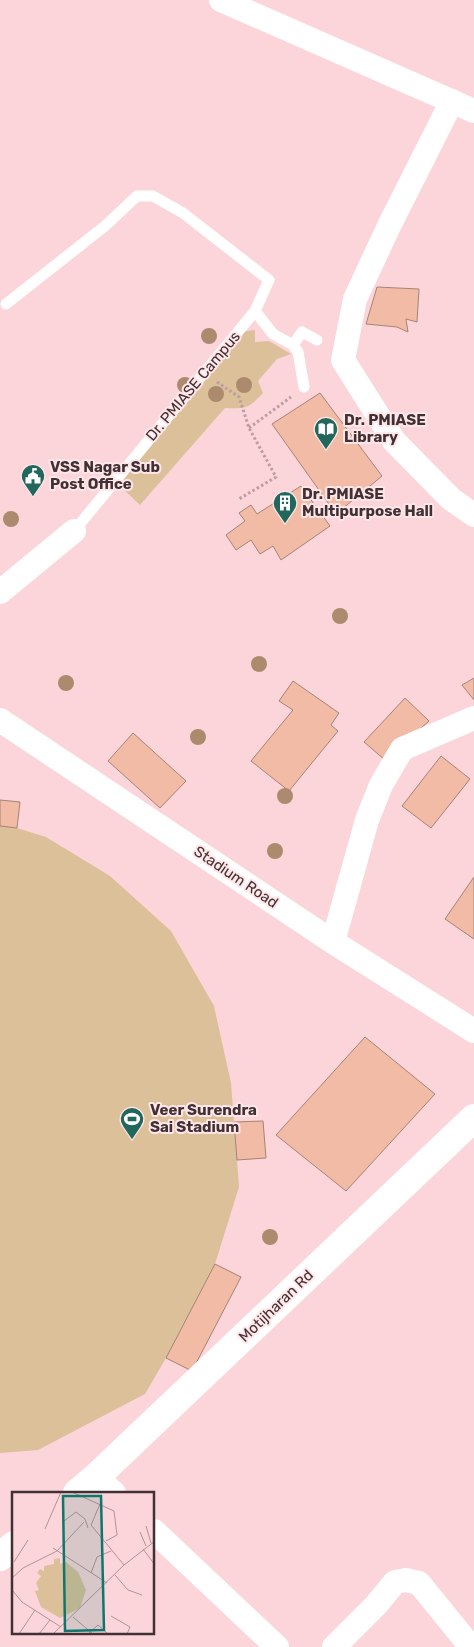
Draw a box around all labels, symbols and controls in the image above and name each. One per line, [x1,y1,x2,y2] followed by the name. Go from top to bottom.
[142,327,244,444] street label: Dr. PMIASE Campus
[344,411,426,446] place label: Dr. PMIASE Library
[313,416,339,450] library icon: Dr. PMIASE Library
[50,458,160,493] place label: VSS Nagar Sub Post Office
[20,463,46,497] public building icon: VSS Nagar Sub Post Office
[302,485,433,520] place label: Dr. PMIASE Multipurpose Hall
[272,490,298,524] building icon: Dr. PMIASE Multipurpose Hall
[190,842,282,912] street label: Stadium Road
[150,1101,257,1136] place label: Veer Surendra Sai Stadium
[119,1106,145,1140] sports icon: Veer Surendra Sai Stadium
[235,1266,317,1346] street label: Motijharan Rd
[12,1492,155,1634] inset map

